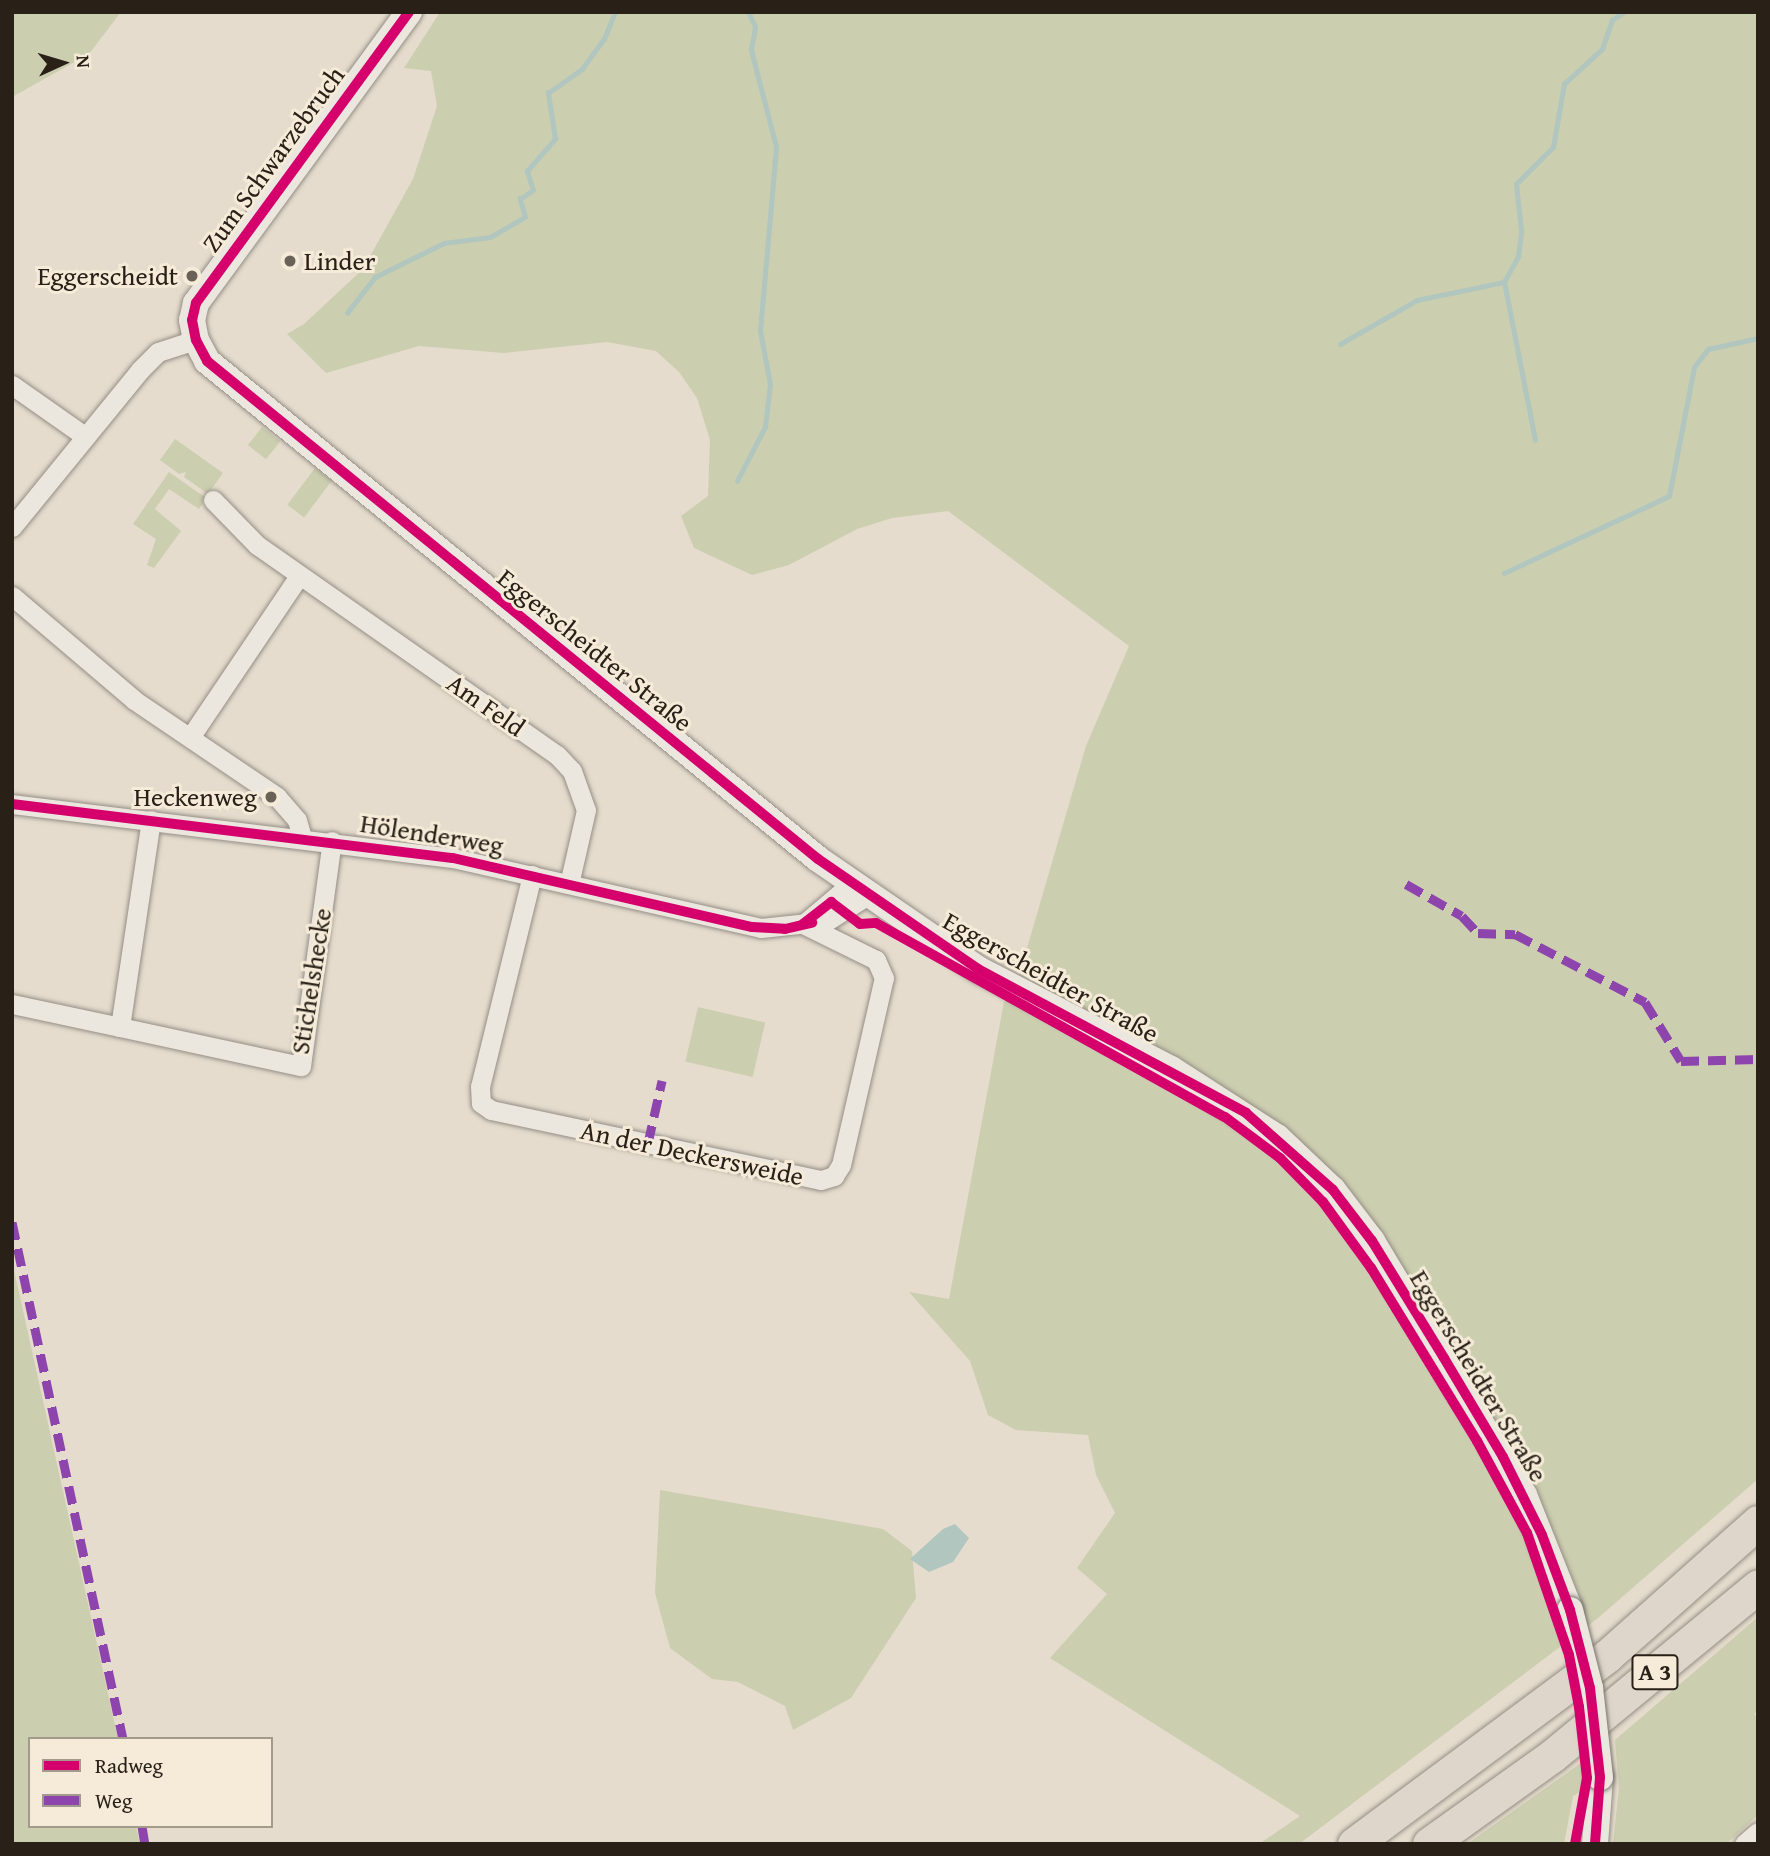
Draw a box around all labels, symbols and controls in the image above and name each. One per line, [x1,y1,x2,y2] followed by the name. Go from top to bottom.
[28,28,98,98] north arrow
[70,54,98,69] text: N
[195,60,351,258] street label: Zum Schwarzebruch
[304,245,375,277] place label: Linder
[282,253,298,269] marker: Linder
[37,260,178,292] place label: Eggerscheidt
[184,268,200,284] marker: Eggerscheidt
[491,562,699,738] street label: Eggerscheidter Straße
[441,667,531,743] street label: Am Feld
[134,781,257,813] place label: Heckenweg
[263,789,279,805] marker: Heckenweg
[358,807,506,861] street label: Hölenderweg
[938,905,1164,1049] street label: Eggerscheidter Straße
[284,906,338,1056] street label: Stichelshecke
[578,1114,806,1192] street label: An der Deckersweide
[1403,1265,1555,1487] street label: Eggerscheidter Straße
[1630,1652,1680,1692] road number: A 3
[28,1737,273,1828] legend
[95,1750,163,1781] text: Radweg
[95,1785,132,1816] text: Weg

